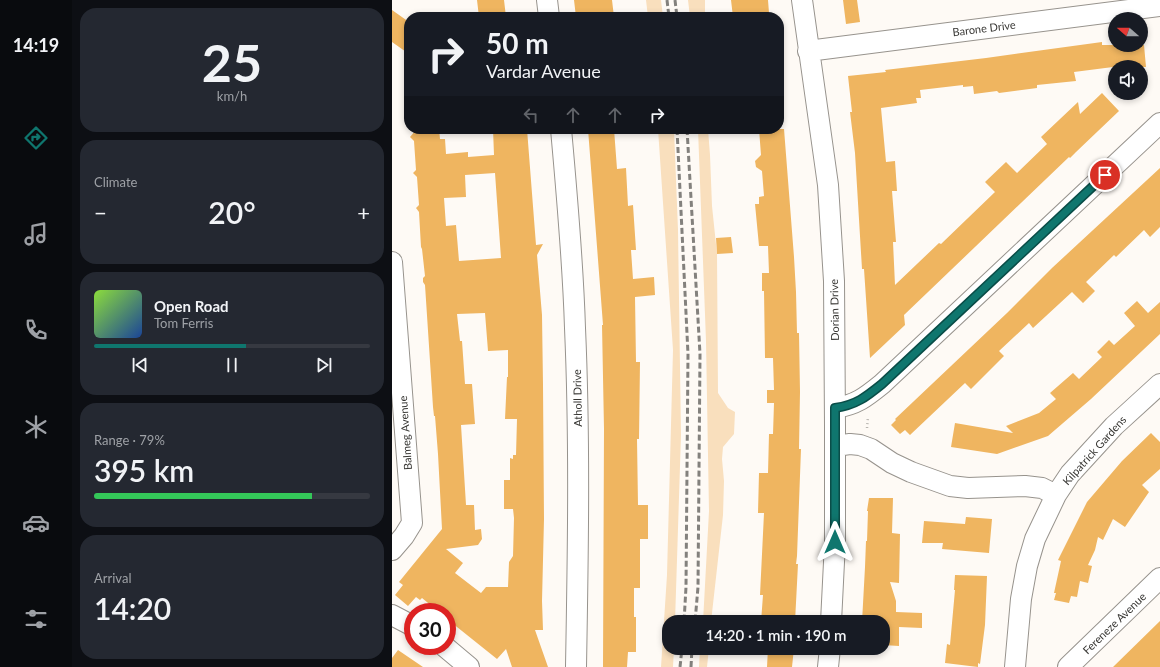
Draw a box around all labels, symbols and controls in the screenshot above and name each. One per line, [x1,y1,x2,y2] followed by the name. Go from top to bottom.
[1108,12,1148,52] north arrow
[1108,12,1148,100] map controls
[952,18,1016,38] street label: Barone Drive
[486,26,549,60] text: 50 m
[420,28,472,80] icon: right
[202,31,262,93] text: 25
[13,34,59,56] text: 14:19
[486,60,601,82] text: Vardar Avenue
[1108,60,1148,100] button: sound
[217,88,247,104] text: km/h
[520,104,542,126] icon: left
[562,104,584,126] icon: ahead
[604,104,626,126] icon: ahead
[646,104,668,126] icon: right
[22,124,50,152] icon: directions
[1088,158,1122,192] pin
[1094,164,1116,186] icon: arrive
[94,174,137,190] text: Climate
[208,194,256,230] text: 20°
[94,199,107,226] text: −
[357,199,370,226] text: +
[22,220,50,248] icon: music
[827,279,841,341] street label: Dorian Drive
[154,297,229,315] text: Open Road
[154,315,213,331] text: Tom Ferris
[22,316,50,344] icon: phone
[129,354,151,376] icon: previous
[221,354,243,376] icon: pause
[313,354,335,376] icon: next
[570,369,584,427] street label: Atholl Drive
[396,395,414,471] street label: Balmeg Avenue
[22,413,50,441] icon: climate
[1060,413,1129,487] street label: Kilpatrick Gardens
[94,432,165,448] text: Range · 79%
[94,452,194,488] text: 395 km
[22,509,50,537] icon: car
[814,521,856,563] position arrow
[94,570,131,586] text: Arrival
[1080,589,1148,656] street label: Fereneze Avenue
[94,590,171,626] text: 14:20
[404,603,456,655] speed limit sign: 30
[22,605,50,633] icon: filters
[706,626,846,644] text: 14:20 · 1 min · 190 m

